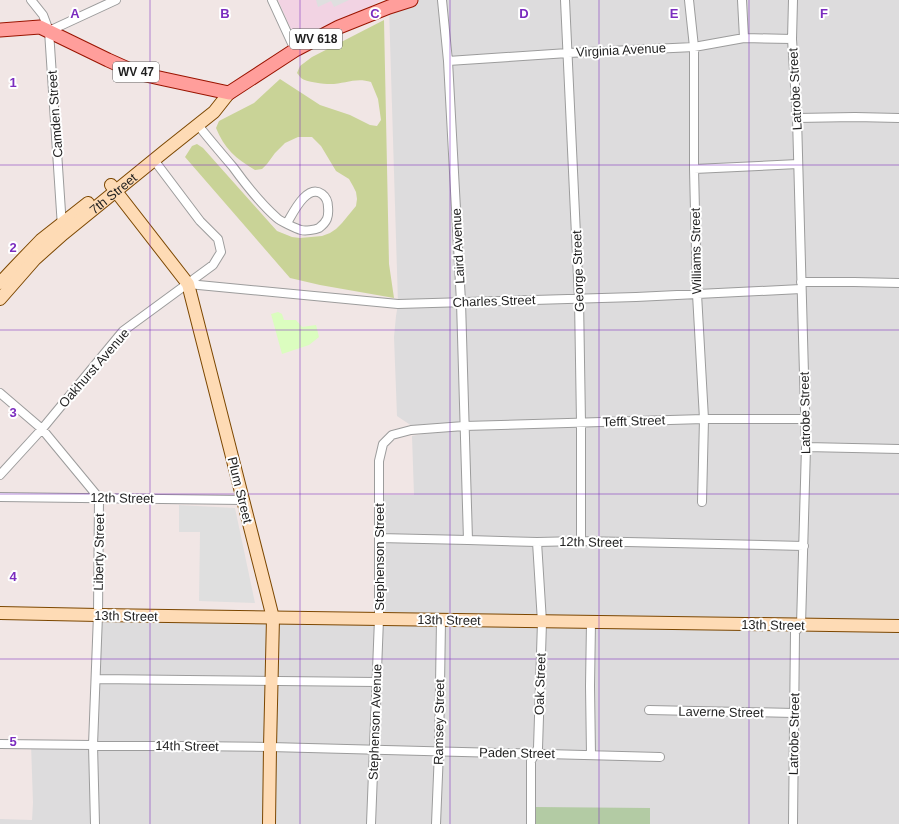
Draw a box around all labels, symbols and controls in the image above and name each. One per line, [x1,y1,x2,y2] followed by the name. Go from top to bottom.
[70,6,80,21] text: A
[220,6,230,21] text: B
[370,6,380,21] text: C
[519,6,529,21] text: D
[670,6,679,21] text: E
[820,6,828,21] text: F
[290,29,342,49] road number: WV 618
[576,40,666,60] street label: Virginia Avenue
[785,47,805,131] street label: Latrobe Street
[113,62,159,82] road number: WV 47
[44,69,66,158] street label: Camden Street
[9,75,17,90] text: 1
[86,170,140,217] street label: 7th Street
[688,207,704,294] street label: Williams Street
[449,208,467,284] street label: Laird Avenue
[569,230,587,312] street label: George Street
[9,240,17,255] text: 2
[452,292,536,310] street label: Charles Street
[56,326,132,410] street label: Oakhurst Avenue
[797,371,813,454] street label: Latrobe Street
[9,405,17,420] text: 3
[602,412,666,430] street label: Tefft Street
[225,455,256,525] street label: Plum Street
[90,490,154,506] street label: 12th Street
[372,503,387,611] street label: Stephenson Street
[91,513,107,591] street label: Liberty Street
[559,534,623,550] street label: 12th Street
[9,569,17,584] text: 4
[94,608,158,624] street label: 13th Street
[417,612,481,628] street label: 13th Street
[741,617,805,633] street label: 13th Street
[531,652,549,715] street label: Oak Street
[365,664,385,780] street label: Stephenson Avenue
[431,679,447,765] street label: Ramsey Street
[786,692,802,775] street label: Latrobe Street
[678,704,764,720] street label: Laverne Street
[9,734,17,749] text: 5
[155,738,219,754] street label: 14th Street
[479,745,555,761] street label: Paden Street

